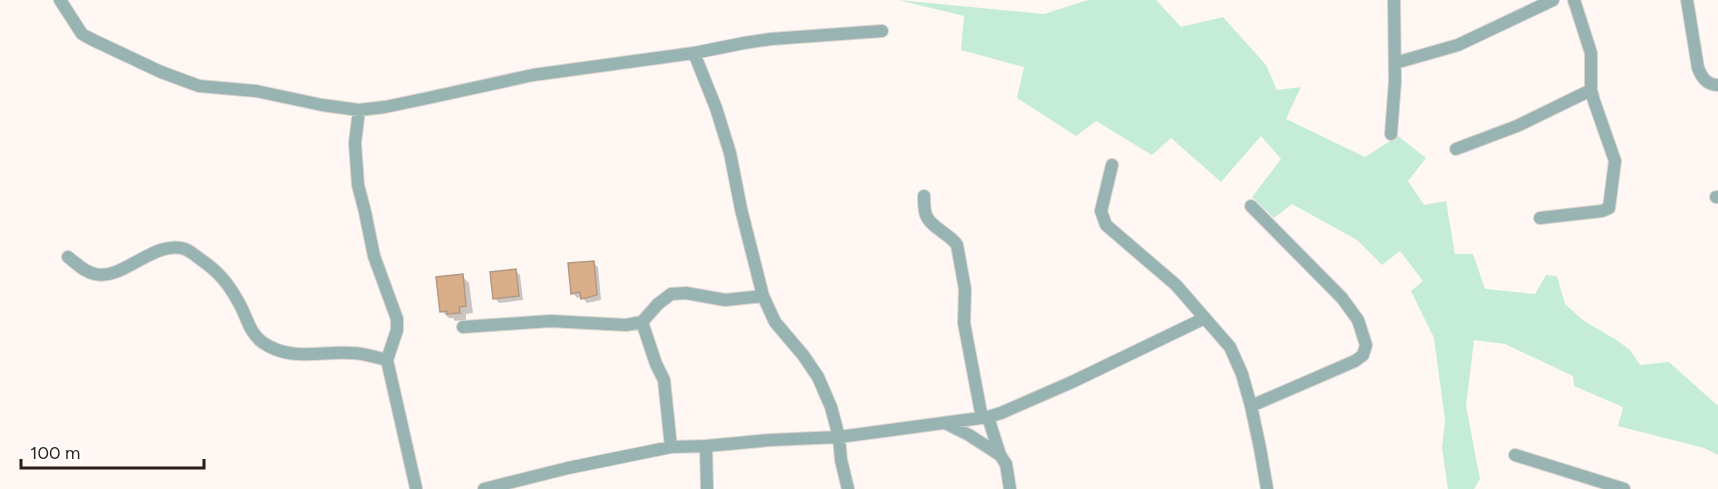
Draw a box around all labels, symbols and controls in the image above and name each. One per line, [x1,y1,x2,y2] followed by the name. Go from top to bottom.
[21,432,204,470] scale bar
[30,442,80,464] text: 100 m

